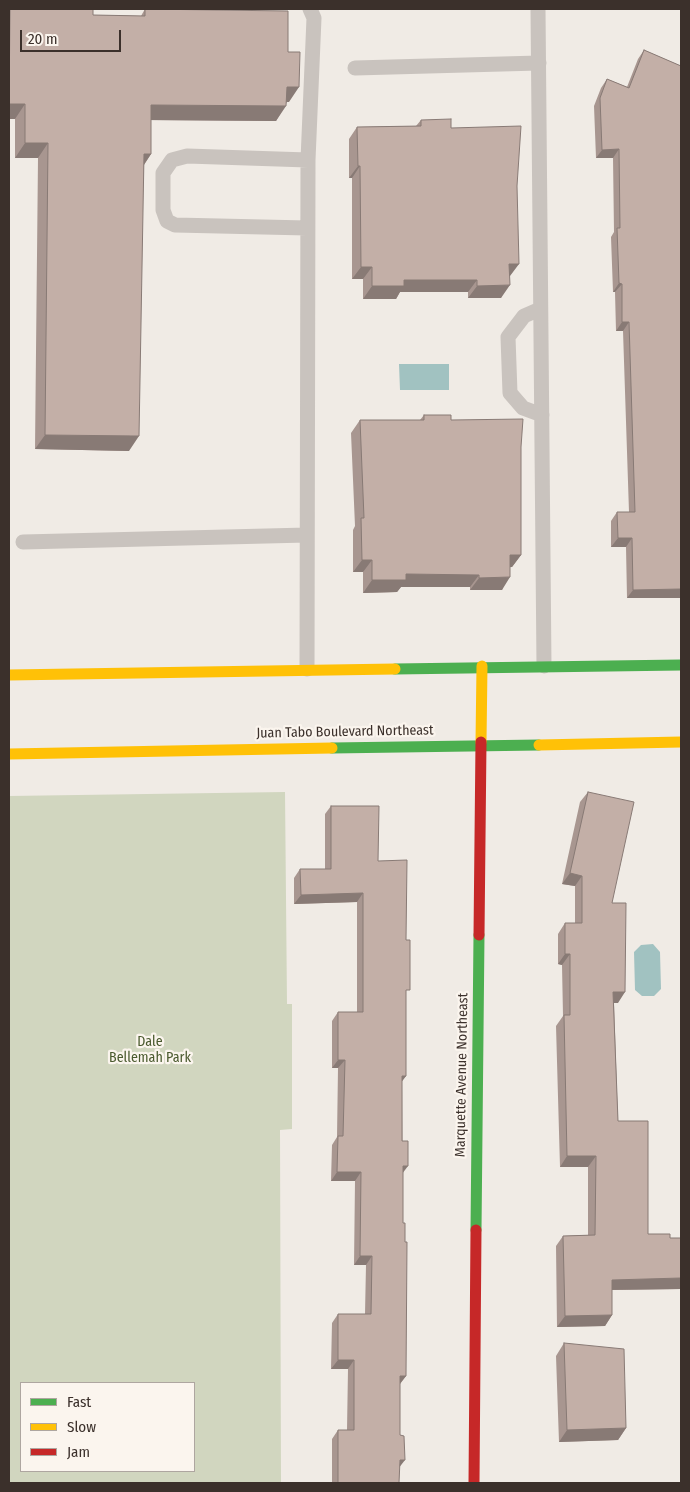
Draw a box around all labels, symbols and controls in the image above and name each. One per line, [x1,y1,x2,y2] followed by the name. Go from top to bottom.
[22,20,124,52] scale bar
[28,30,58,48] text: 20 m
[256,722,434,742] street label: Juan Tabo Boulevard Northeast
[452,993,472,1157] street label: Marquette Avenue Northeast
[109,1034,191,1066] park label: Dale Bellemah Park
[20,1382,195,1472] legend
[67,1393,91,1411] text: Fast
[67,1418,96,1436] text: Slow
[67,1443,90,1461] text: Jam

